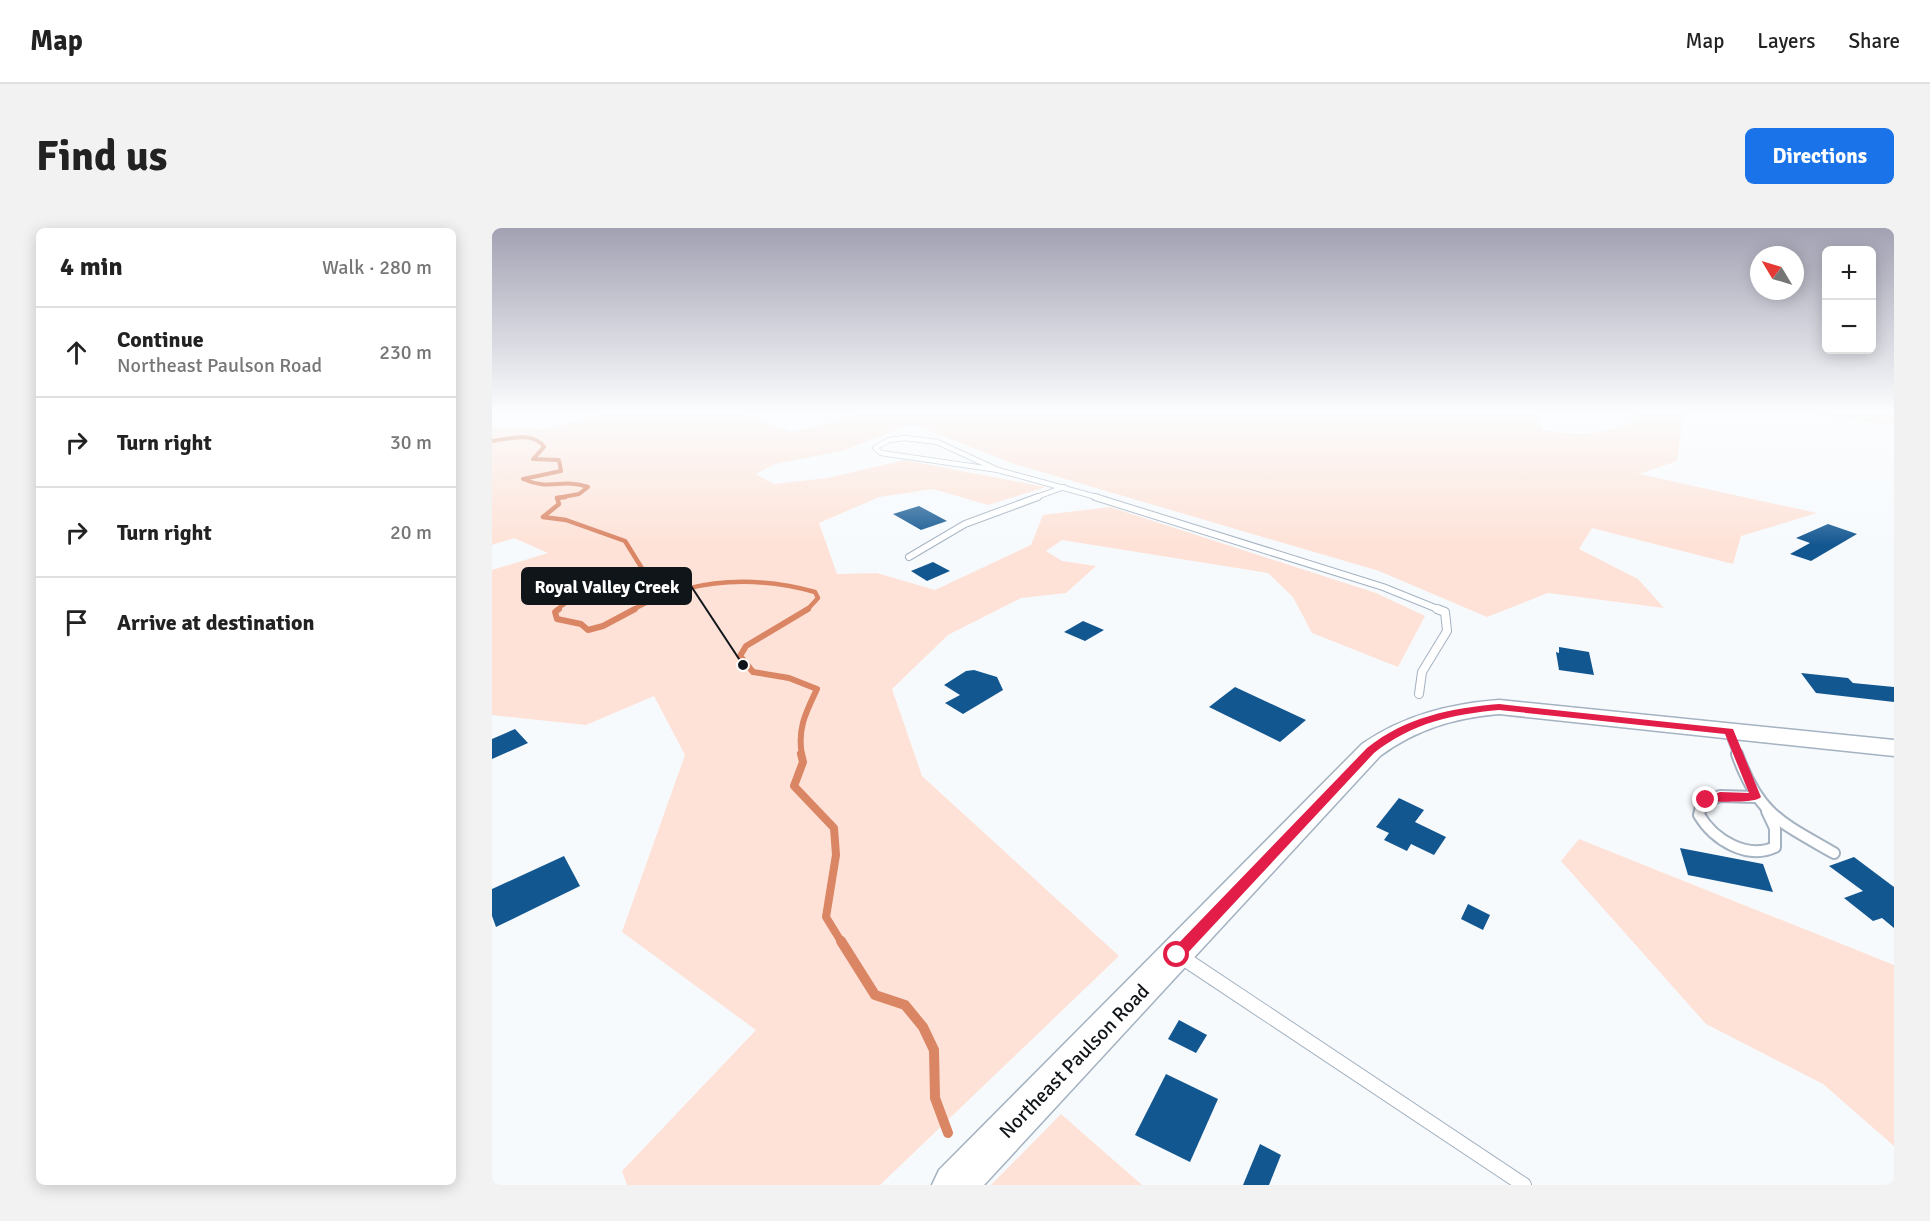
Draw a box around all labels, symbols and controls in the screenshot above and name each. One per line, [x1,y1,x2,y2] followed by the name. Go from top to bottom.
[30,24,83,58] text: Map
[1686,28,1724,54] text: Map
[1757,28,1815,54] text: Layers
[1848,28,1900,54] text: Share
[1745,128,1894,184] button: Directions
[36,131,167,182] text: Find us
[1750,246,1804,300] north arrow
[1822,246,1876,354] map controls
[1822,246,1876,300] button: +
[60,251,123,283] text: 4 min
[322,255,432,280] text: Walk · 280 m
[1822,300,1876,354] button: −
[117,326,204,353] text: Continue
[60,336,93,369] icon: ahead
[379,340,432,365] text: 230 m
[117,353,322,378] text: Northeast Paulson Road
[60,426,93,459] icon: right
[117,429,212,456] text: Turn right
[390,430,432,455] text: 30 m
[60,516,93,549] icon: right
[117,519,212,546] text: Turn right
[390,520,432,545] text: 20 m
[522,568,691,604] callout: Royal Valley Creek
[535,576,680,598] text: Royal Valley Creek
[60,606,93,639] icon: arrive
[117,609,314,636] text: Arrive at destination
[1692,786,1718,812] route end
[1163,941,1189,967] route start
[994,979,1155,1144] street label: Northeast Paulson Road

